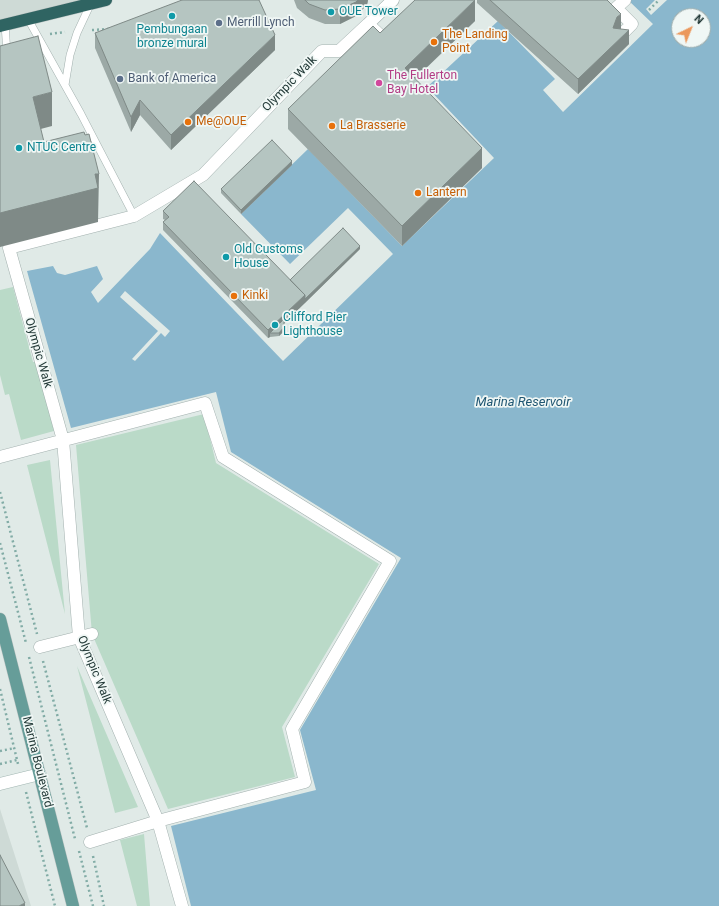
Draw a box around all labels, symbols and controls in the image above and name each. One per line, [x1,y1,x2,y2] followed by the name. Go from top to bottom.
[339,5,398,19] place label: OUE Tower
[326,7,336,17] marker: OUE Tower
[671,8,711,48] north arrow
[167,11,177,21] marker: Pembungaan bronze mural
[692,12,706,27] text: N
[227,16,295,30] place label: Merrill Lynch
[214,18,224,28] marker: Merrill Lynch
[137,23,207,51] place label: Pembungaan bronze mural
[442,28,508,56] place label: The Landing Point
[429,37,439,47] marker: The Landing Point
[260,53,320,115] street label: Olympic Walk
[387,69,457,97] place label: The Fullerton Bay Hotel
[128,72,216,86] place label: Bank of America
[115,74,125,84] marker: Bank of America
[374,78,384,88] marker: The Fullerton Bay Hotel
[196,115,246,129] place label: Me@OUE
[183,117,193,127] marker: Me@OUE
[340,119,406,133] place label: La Brasserie
[327,121,337,131] marker: La Brasserie
[27,141,96,155] place label: NTUC Centre
[14,143,24,153] marker: NTUC Centre
[426,186,467,200] place label: Lantern
[413,188,423,198] marker: Lantern
[234,243,303,271] place label: Old Customs House
[221,252,231,262] marker: Old Customs House
[242,289,268,303] place label: Kinki
[229,291,239,301] marker: Kinki
[283,311,346,339] place label: Clifford Pier Lighthouse
[21,316,55,390] street label: Olympic Walk
[270,320,280,330] marker: Clifford Pier Lighthouse
[476,395,570,411] water label: Marina Reservoir
[74,634,114,706] street label: Olympic Walk
[19,715,55,809] street label: Marina Boulevard

